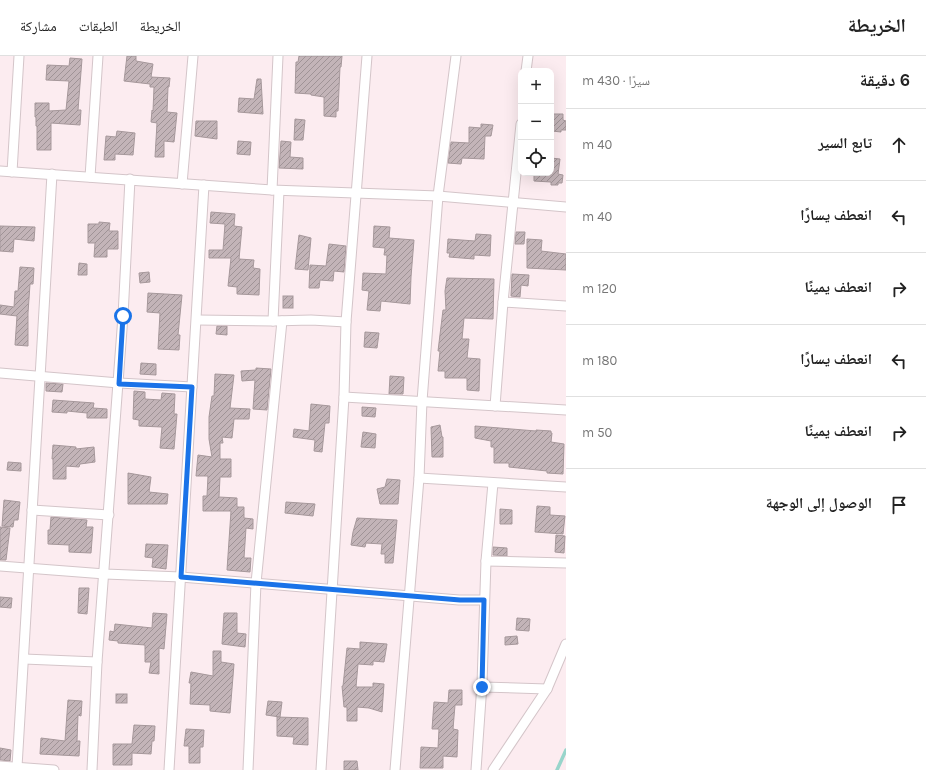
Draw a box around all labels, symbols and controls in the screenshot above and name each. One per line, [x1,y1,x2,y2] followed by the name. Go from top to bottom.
[848,15,906,37] text: الخريطة
[20,18,57,35] text: مشاركة
[79,18,118,35] text: الطبقات
[140,18,181,35] text: الخريطة
[518,68,554,176] map controls
[518,68,554,104] button: +
[860,70,910,90] text: 6 دقيقة
[582,73,650,88] text: سيرًا · 430 m
[518,104,554,140] button: −
[818,134,872,152] text: تابع السير
[888,134,910,156] icon: ahead
[582,137,612,152] text: 40 m
[518,140,554,176] button: locate
[800,206,872,224] text: انعطف يسارًا
[888,206,910,228] icon: left
[582,209,612,224] text: 40 m
[805,278,872,296] text: انعطف يمينًا
[888,278,910,300] icon: right
[582,281,617,296] text: 120 m
[114,307,132,325] route start
[800,350,872,368] text: انعطف يسارًا
[888,350,910,372] icon: left
[582,353,617,368] text: 180 m
[805,422,872,440] text: انعطف يمينًا
[888,422,910,444] icon: right
[582,425,612,440] text: 50 m
[766,494,872,512] text: الوصول إلى الوجهة
[888,494,910,516] icon: arrive
[473,678,491,696] route end

